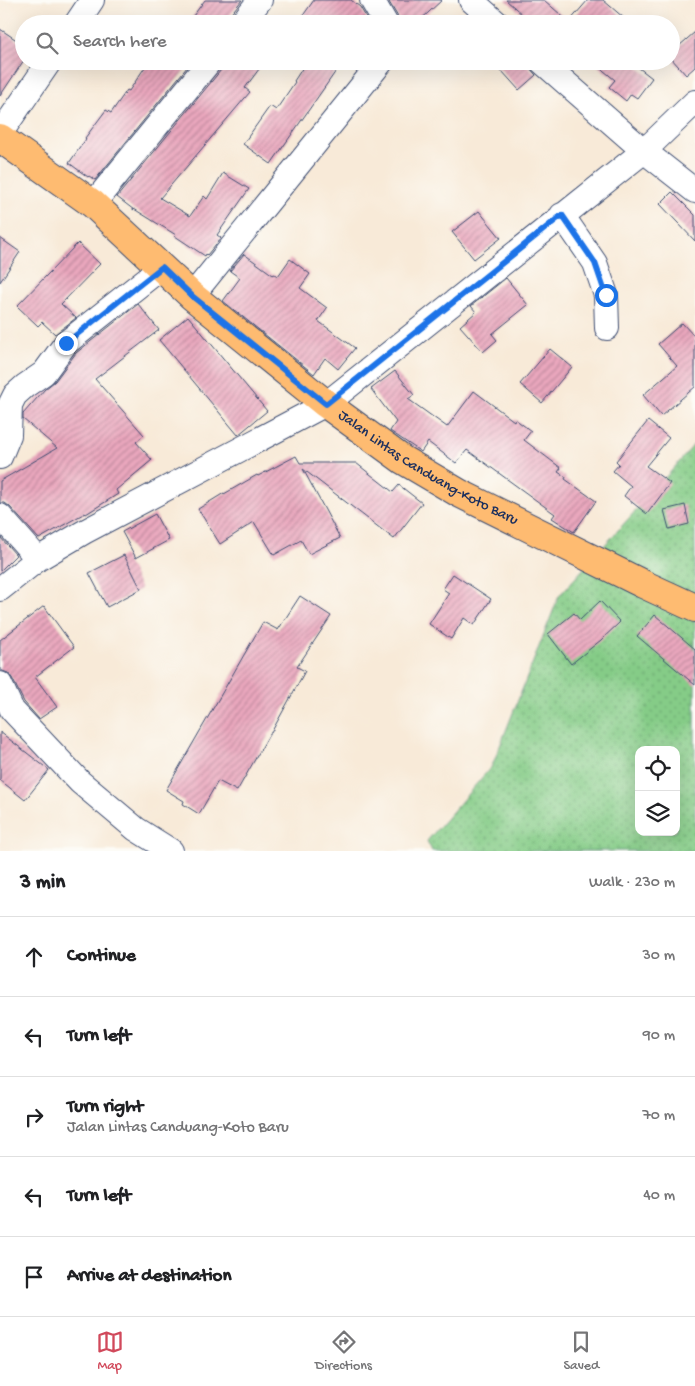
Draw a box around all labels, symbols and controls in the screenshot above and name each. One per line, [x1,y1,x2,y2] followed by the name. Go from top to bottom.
[15,15,680,70] search box
[33,29,61,57] icon: search
[73,31,167,54] text: Search here
[595,284,618,307] route start
[55,332,78,355] route end
[334,406,521,530] street label: Jalan Lintas Canduang-Koto Baru
[635,746,680,836] map controls
[635,746,680,791] button: locate
[635,791,680,836] button: layers
[20,871,65,896] text: 3 min
[589,874,675,893] text: Walk · 230 m
[20,943,48,971] icon: ahead
[67,945,136,968] text: Continue
[642,947,675,966] text: 30 m
[20,1023,48,1051] icon: left
[67,1025,131,1048] text: Turn left
[643,1027,675,1046] text: 90 m
[67,1096,143,1119] text: Turn right
[20,1103,48,1131] icon: right
[642,1107,675,1126] text: 70 m
[67,1119,289,1138] text: Jalan Lintas Canduang-Koto Baru
[20,1183,48,1211] icon: left
[67,1185,131,1208] text: Turn left
[643,1187,675,1206] text: 40 m
[20,1263,48,1291] icon: arrive
[67,1265,231,1288] text: Arrive at destination
[96,1328,124,1375] tab: Map
[315,1328,372,1375] tab: Directions
[563,1328,599,1375] tab: Saved

